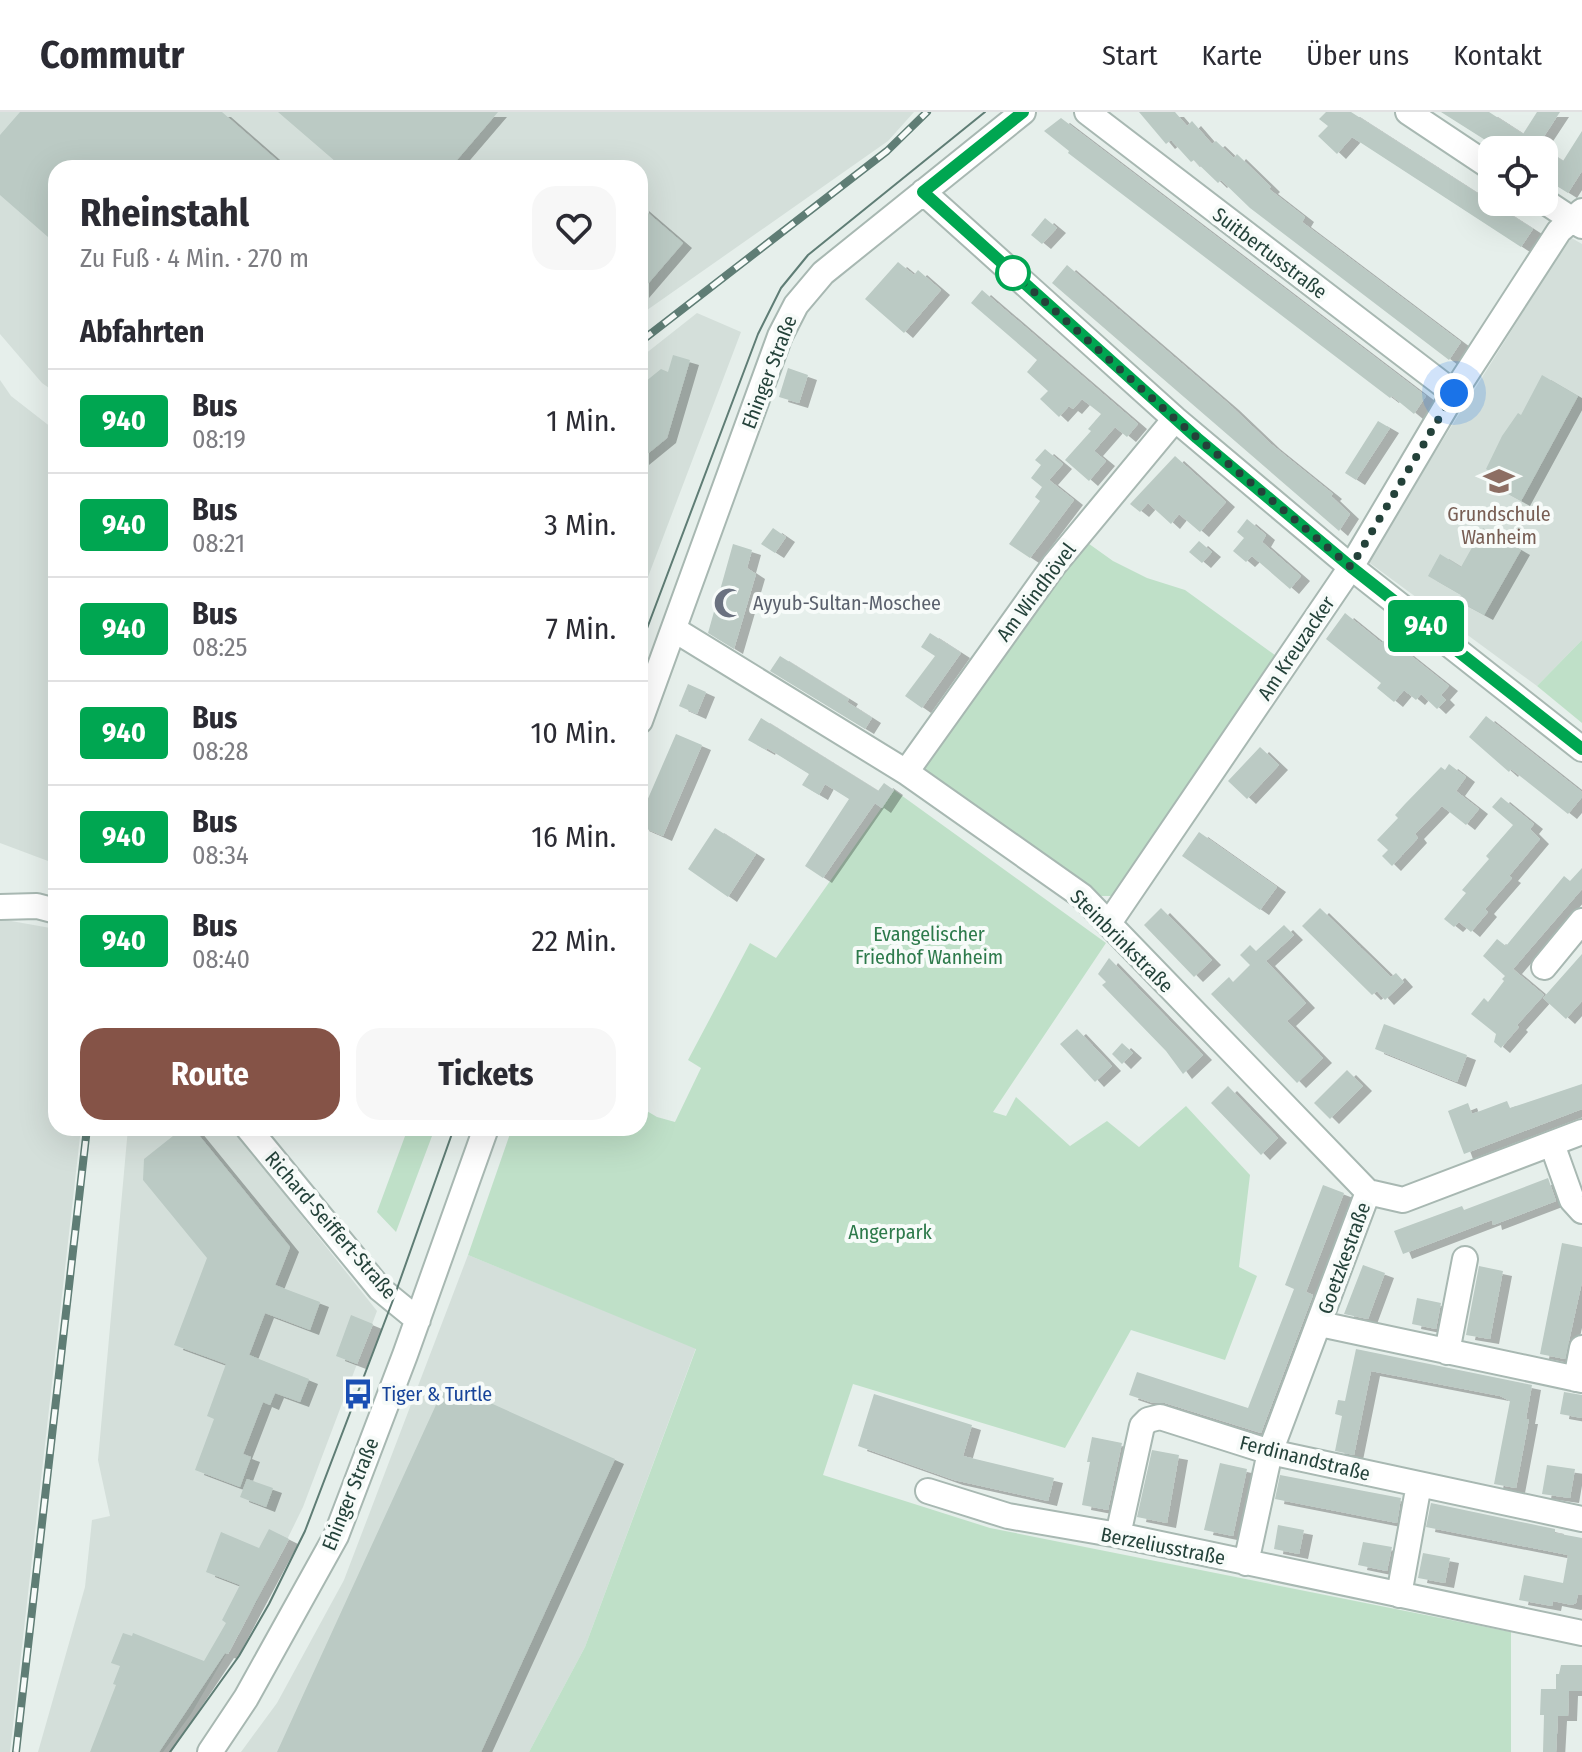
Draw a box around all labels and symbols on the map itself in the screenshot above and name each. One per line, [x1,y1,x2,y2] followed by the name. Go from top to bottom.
[1208,202,1332,304] street label: Suitbertusstraße
[996,256,1030,290] unlabelled marker
[736,312,802,432] street label: Ehinger Straße
[1434,373,1474,413] your location
[1482,464,1516,498] school or university icon: Grundschule Wanheim
[1447,502,1551,549] place label: Grundschule Wanheim
[991,538,1081,646] street label: Am Windhövel
[712,586,746,620] mosque icon: Ayyub-Sultan-Moschee
[753,591,941,615] place label: Ayyub-Sultan-Moschee
[1253,592,1339,704] street label: Am Kreuzacker
[1380,600,1472,652] line badge: 940
[1065,884,1179,998] street label: Steinbrinkstraße
[855,922,1003,969] park label: Evangelischer Friedhof Wanheim
[260,1146,402,1304] street label: Richard-Seiffert-Straße
[1313,1199,1375,1317] street label: Goetzkestraße
[848,1220,932,1244] park label: Angerpark
[341,1377,375,1411] bus stop icon: Tiger & Turtle
[382,1382,492,1406] place label: Tiger & Turtle
[1237,1430,1373,1486] street label: Ferdinandstraße
[317,1434,383,1554] street label: Ehinger Straße
[1099,1522,1227,1570] street label: Berzeliusstraße

